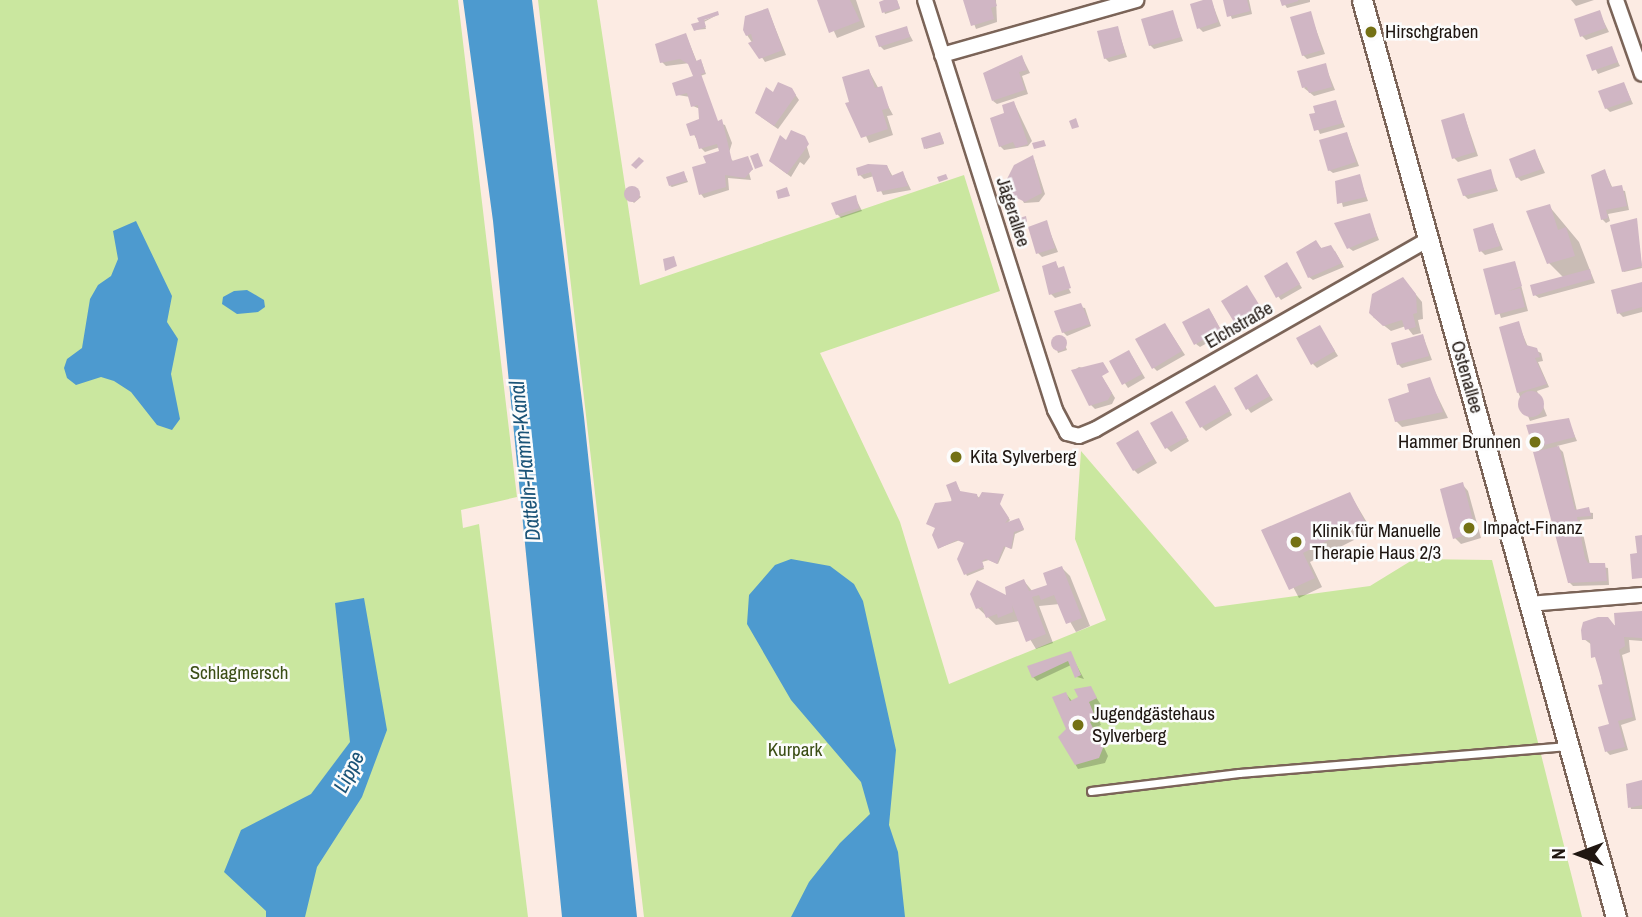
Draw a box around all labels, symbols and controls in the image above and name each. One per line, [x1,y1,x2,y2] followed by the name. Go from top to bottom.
[1385,21,1479,43] place label: Hirschgraben
[1363,24,1379,40] marker: Hirschgraben
[991,174,1035,250] street label: Jägerallee
[1201,297,1277,353] street label: Elchstraße
[1446,338,1488,416] street label: Ostenallee
[504,380,546,542] water label: Datteln-Hamm-Kanal
[1398,431,1521,453] place label: Hammer Brunnen
[1527,434,1543,450] marker: Hammer Brunnen
[970,446,1077,468] place label: Kita Sylverberg
[948,449,964,465] marker: Kita Sylverberg
[1483,517,1583,539] place label: Impact-Finanz
[1312,520,1441,564] place label: Klinik für Manuelle Therapie Haus 2/3
[1461,520,1477,536] marker: Impact-Finanz
[1286,532,1306,552] marker: Klinik für Manuelle Therapie Haus 2/3
[190,662,288,684] park label: Schlagmersch
[1092,703,1215,747] place label: Jugendgästehaus Sylverberg
[1070,717,1086,733] marker: Jugendgästehaus Sylverberg
[768,739,822,761] park label: Kurpark
[328,747,370,797] water label: Lippe
[1544,819,1614,889] north arrow
[1545,848,1571,860] text: N

